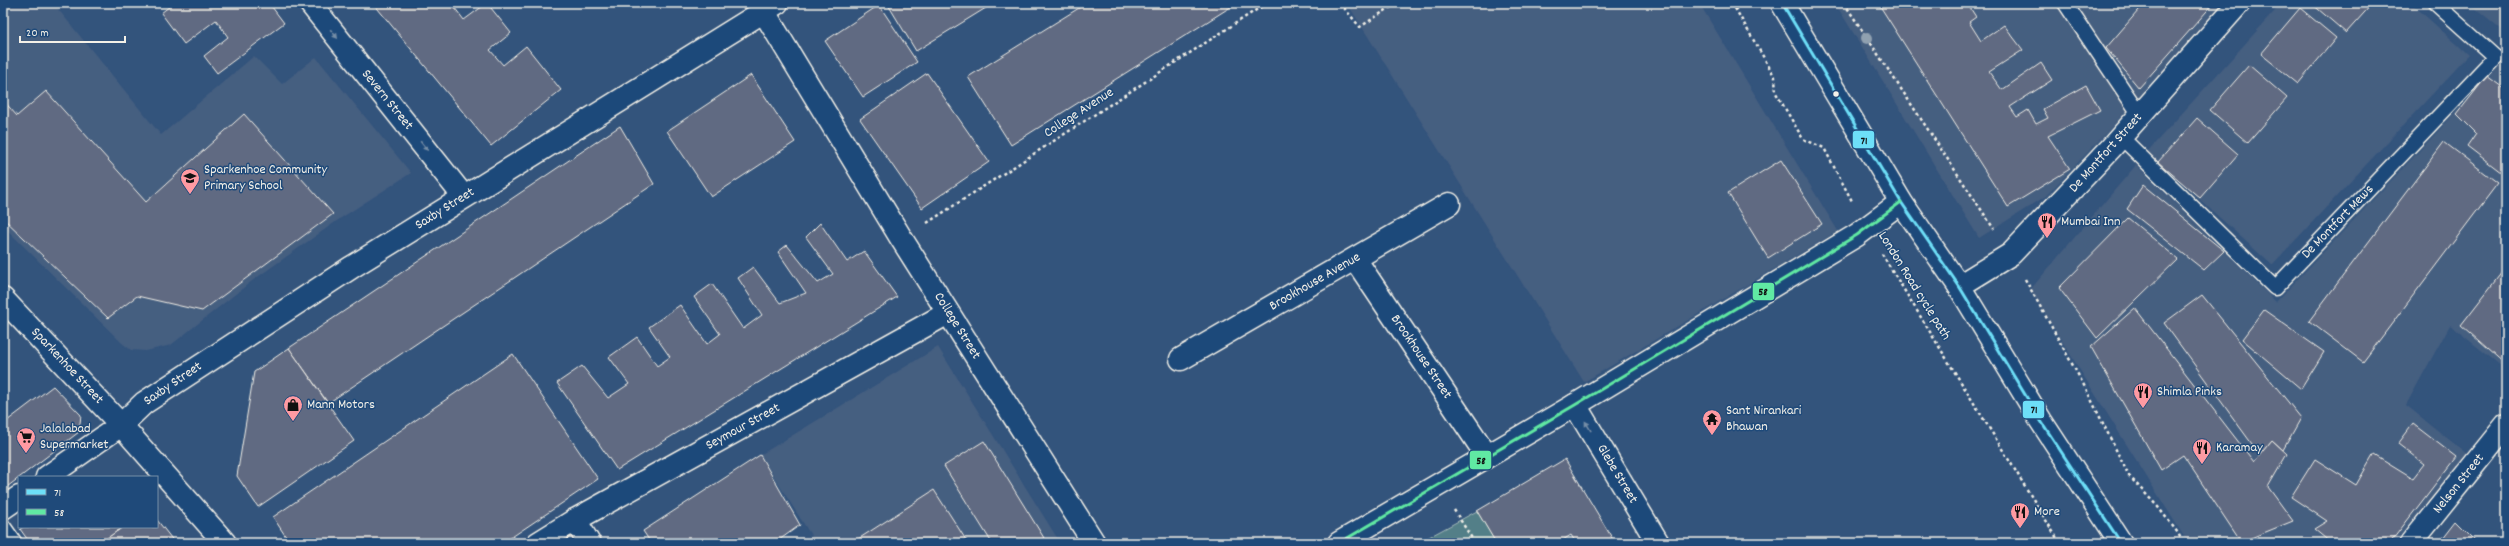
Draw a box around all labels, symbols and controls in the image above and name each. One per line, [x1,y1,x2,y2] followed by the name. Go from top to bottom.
[20,18,125,44] scale bar
[26,25,49,42] text: 20 m
[330,28,339,39] one-way arrow
[356,65,418,135] street label: Severn Street
[1040,83,1118,143] street label: College Avenue
[1831,89,1841,99] unlabelled marker
[2065,109,2147,197] street label: De Montfort Street
[1852,130,1875,149] line badge: 71
[1861,134,1867,150] text: 71
[420,141,428,152] one-way arrow
[204,160,327,196] place label: Sparkenhoe Community Primary School
[179,167,201,195] school or university icon: Sparkenhoe Community Primary School
[2297,180,2379,264] street label: De Montfort Mews
[411,183,479,235] street label: Saxby Street
[2036,211,2058,239] restaurant icon: Mumbai Inn
[2061,212,2121,232] place label: Mumbai Inn
[1873,228,1955,344] street label: London Road cycle path
[1266,248,1364,316] street label: Brookhouse Avenue
[1752,282,1775,301] line badge: 58
[1758,285,1768,301] text: 58
[929,289,985,363] street label: College Street
[1385,311,1457,403] street label: Brookhouse Street
[26,323,108,409] street label: Sparkenhoe Street
[140,357,206,411] street label: Saxby Street
[2132,381,2154,409] restaurant icon: Shimla Pinks
[2157,382,2222,402] place label: Shimla Pinks
[282,394,304,422] shop icon: Mann Motors
[307,395,375,415] place label: Mann Motors
[702,398,784,456] street label: Seymour Street
[2022,400,2045,419] line badge: 71
[1726,401,1802,437] place label: Sant Nirankari Bhawan
[2031,403,2037,419] text: 71
[1701,408,1723,436] temple icon: Sant Nirankari Bhawan
[40,419,108,455] place label: Jalalabad Supermarket
[1584,420,1591,432] one-way arrow
[15,426,37,454] supermarket icon: Jalalabad Supermarket
[2191,437,2213,465] restaurant icon: Karamay
[2216,438,2263,458] place label: Karamay
[1591,441,1643,507] street label: Glebe Street
[1469,450,1492,470] line badge: 58
[2428,450,2490,518] street label: Nelson Street
[1476,454,1486,470] text: 58
[18,476,158,528] legend
[54,485,61,502] text: 71
[2009,501,2031,529] restaurant icon: More
[2034,502,2060,522] place label: More
[54,505,65,522] text: 58

